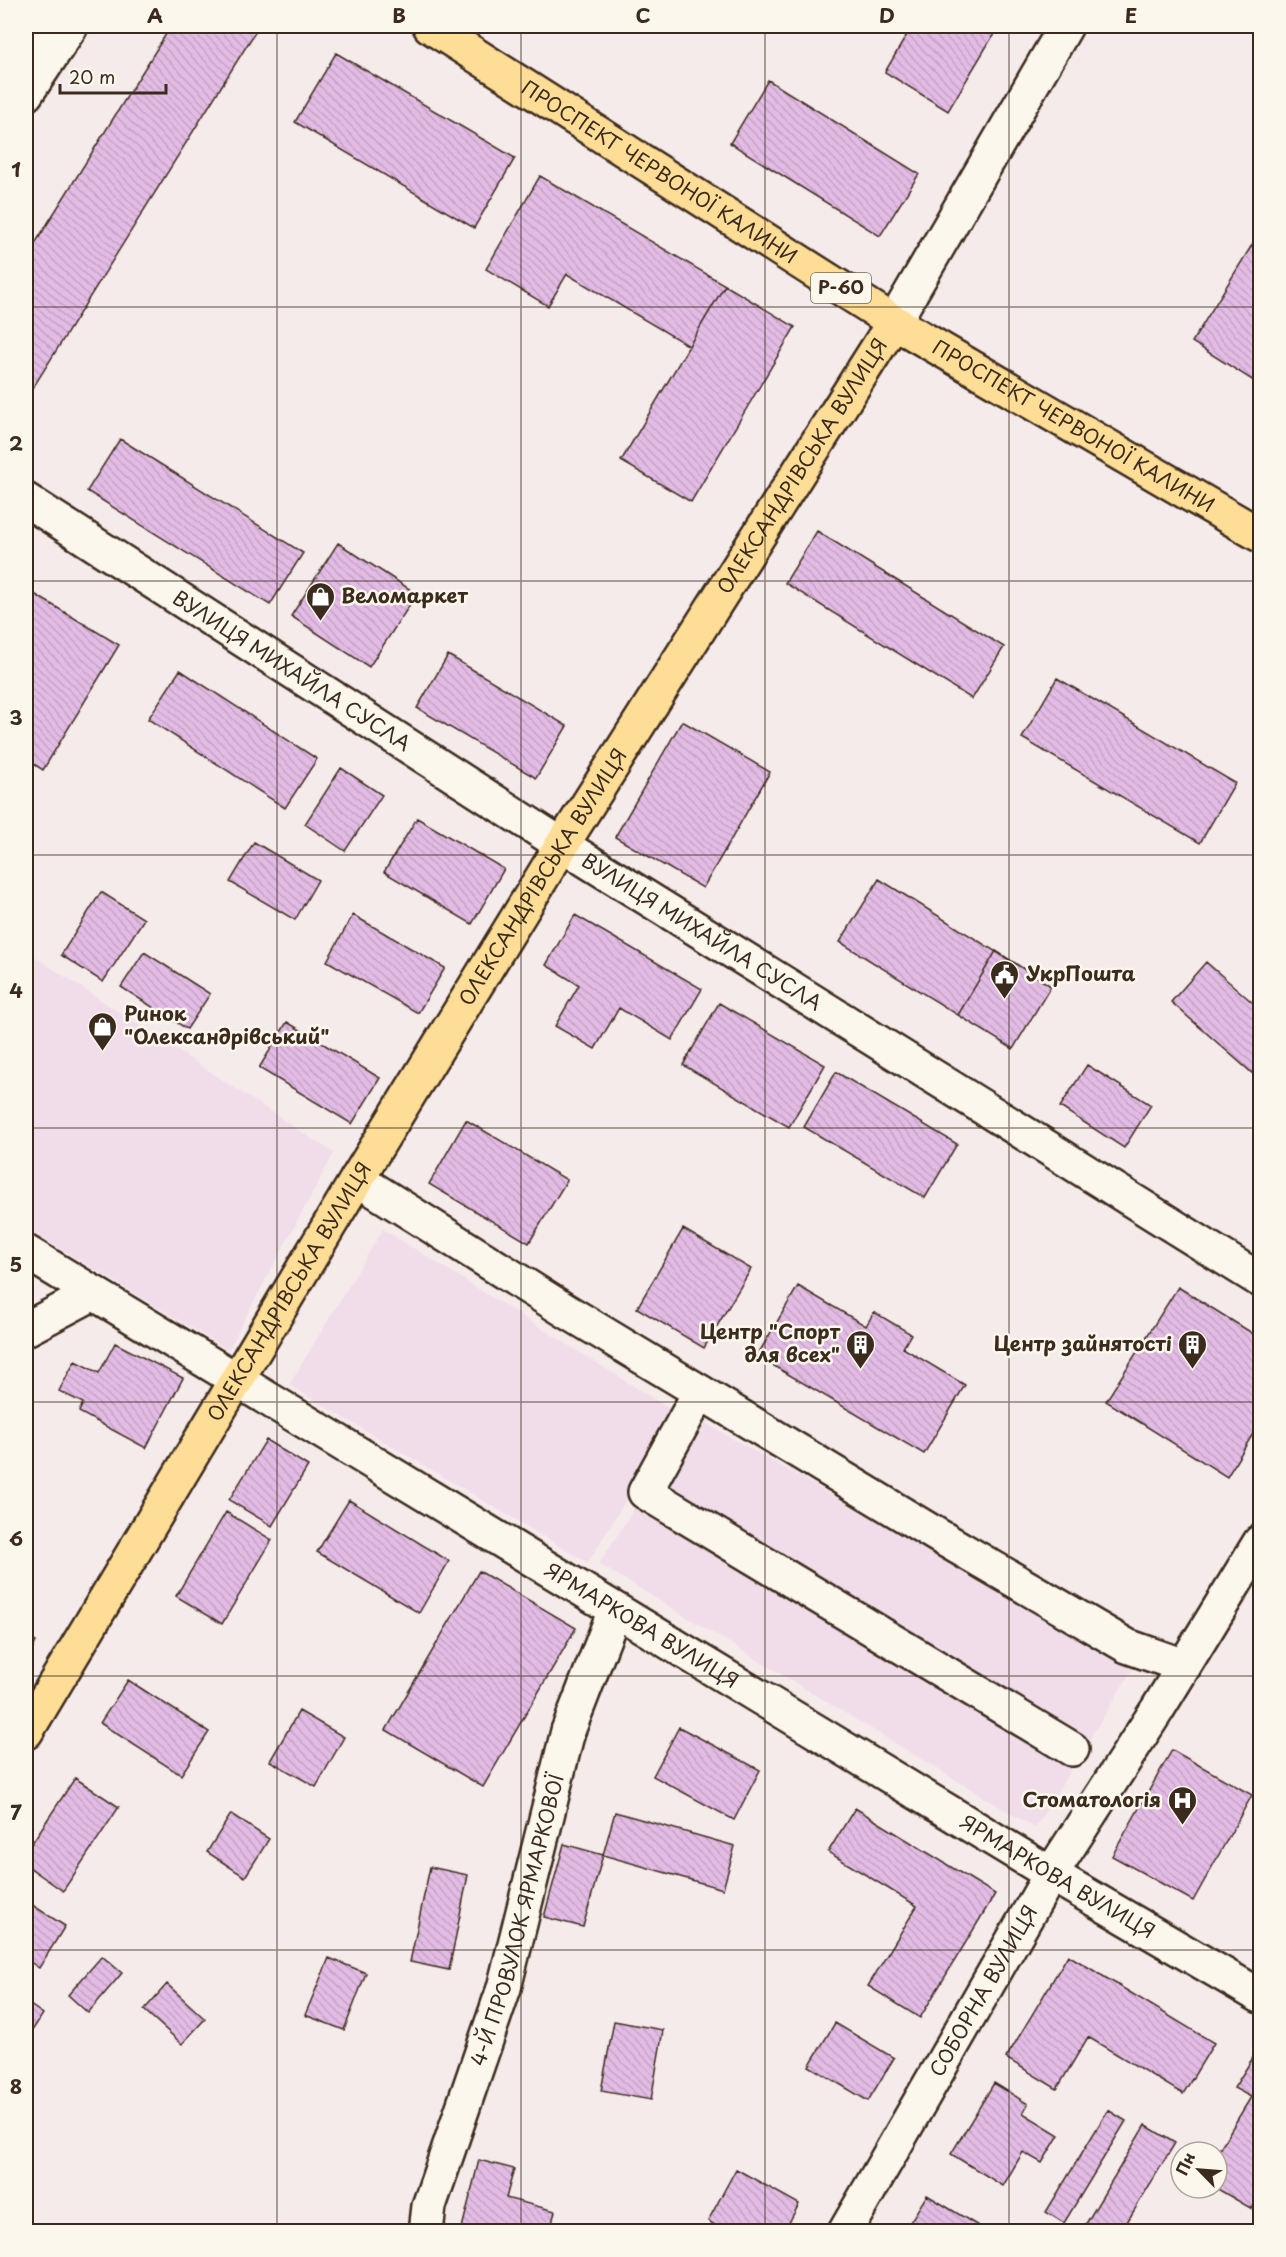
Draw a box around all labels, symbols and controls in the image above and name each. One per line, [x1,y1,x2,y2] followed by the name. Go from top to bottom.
[147,0,163,30] text: A
[392,0,406,30] text: B
[635,0,651,30] text: C
[879,0,895,30] text: D
[1125,0,1137,30] text: E
[60,57,166,95] scale bar
[69,63,115,90] text: 20 m
[516,72,804,271] street label: ПРОСПЕКТ ЧЕРВОНОЇ КАЛИНИ
[11,154,21,184] text: 1
[811,273,871,303] road number: Р-60
[709,332,894,600] street label: ОЛЕКСАНДРІВСЬКА ВУЛИЦЯ
[927,332,1221,520] street label: ПРОСПЕКТ ЧЕРВОНОЇ КАЛИНИ
[9,428,23,458] text: 2
[304,580,336,622] shop icon: Веломаркет
[341,580,468,610] place label: Веломаркет
[167,582,417,758] street label: ВУЛИЦЯ МИХАЙЛА СУСЛА
[9,702,23,732] text: 3
[451,742,634,1011] street label: ОЛЕКСАНДРІВСЬКА ВУЛИЦЯ
[576,845,828,1017] street label: ВУЛИЦЯ МИХАЙЛА СУСЛА
[989,958,1021,1000] public building icon: УкрПошта
[1026,958,1135,988] place label: УкрПошта
[9,975,23,1005] text: 4
[124,998,329,1051] place label: Ринок "Олександрівський"
[87,1010,119,1052] shop icon: Ринок "Олександрівський"
[199,1156,378,1427] street label: ОЛЕКСАНДРІВСЬКА ВУЛИЦЯ
[10,1249,22,1279] text: 5
[700,1316,841,1369] place label: Центр "Спорт для всех"
[845,1328,877,1370] building icon: Центр "Спорт для всех"
[994,1328,1172,1358] place label: Центр зайнятості
[1177,1328,1209,1370] building icon: Центр зайнятості
[9,1523,23,1553] text: 6
[539,1554,745,1695] street label: ЯРМАРКОВА ВУЛИЦЯ
[462,1770,571,2070] street label: 4-Й ПРОВУЛОК ЯРМАРКОВОЇ
[1022,1784,1161,1814] place label: Стоматологія
[1166,1784,1198,1826] hospital icon: Стоматологія
[10,1797,22,1827] text: 7
[955,1806,1161,1946] street label: ЯРМАРКОВА ВУЛИЦЯ
[921,1899,1044,2082] street label: СОБОРНА ВУЛИЦЯ
[10,2071,22,2101] text: 8
[1169,2140,1229,2200] north arrow
[1169,2148,1200,2179] text: Пн

